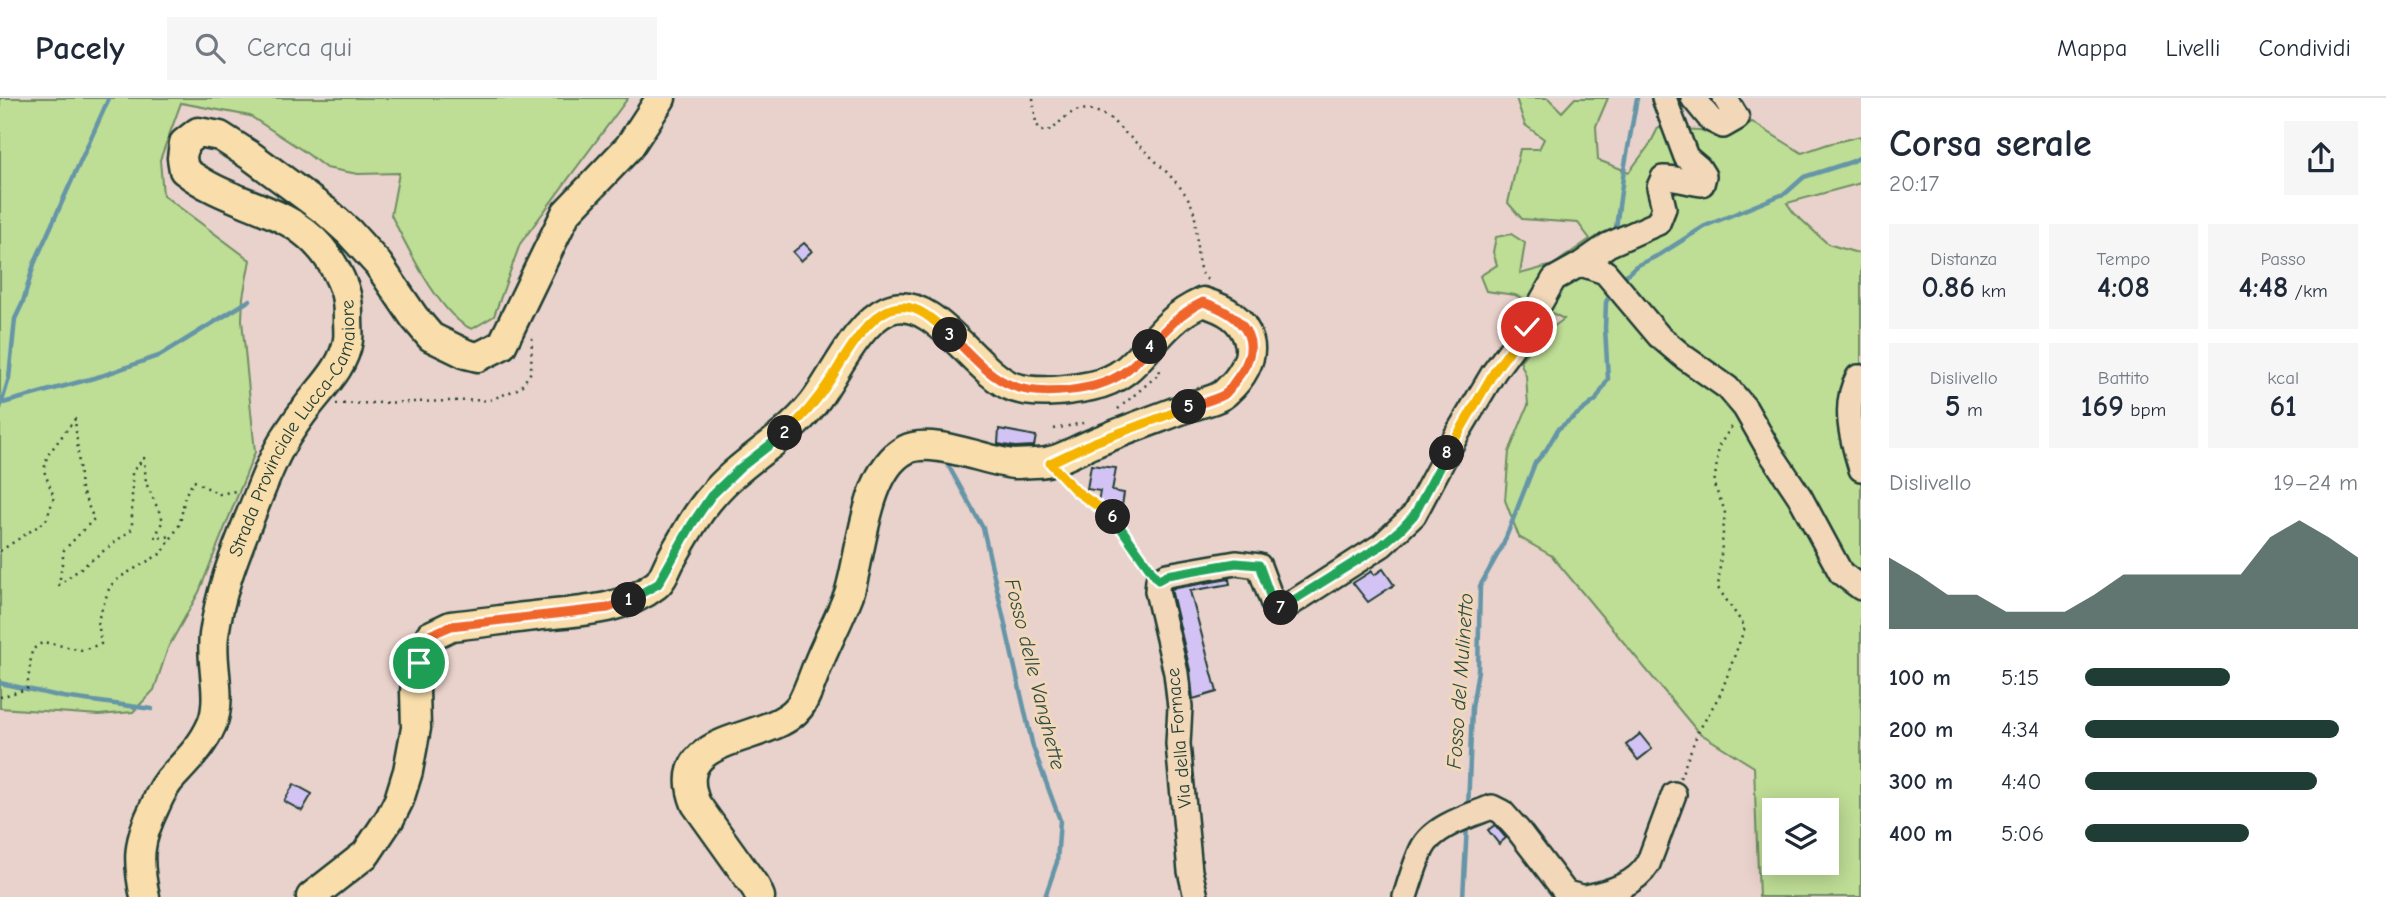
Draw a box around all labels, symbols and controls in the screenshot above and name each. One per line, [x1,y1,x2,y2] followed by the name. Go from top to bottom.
[167,17,657,80] search box
[35,29,125,67] text: Pacely
[191,29,229,67] icon: search
[247,33,352,63] text: Cerca qui
[2057,34,2127,62] text: Mappa
[2165,34,2220,62] text: Livelli
[2258,34,2351,62] text: Condividi
[2284,121,2358,195] button: share
[1889,122,2092,166] text: Corsa serale
[1889,170,1939,197] text: 20:17
[1930,248,1997,270] text: Distanza
[2097,248,2150,270] text: Tempo
[2260,248,2306,270] text: Passo
[1921,270,1975,305] text: 0.86
[2097,270,2150,305] text: 4:08
[2239,270,2288,305] text: 4:48
[1975,280,2006,302] text: km
[2288,280,2328,302] text: /km
[1497,297,1557,357] pin
[224,299,360,560] street label: Strada Provinciale Lucca-Camaiore
[1508,308,1546,346] icon: check
[932,317,968,352] pin: 3
[945,323,954,345] text: 3
[1132,330,1168,364] pin: 4
[1145,335,1154,357] text: 4
[1930,367,1998,389] text: Dislivello
[2098,367,2149,389] text: Battito
[2267,367,2299,389] text: kcal
[1945,389,1961,424] text: 5
[2081,389,2124,424] text: 169
[2269,389,2297,424] text: 61
[1172,390,1206,424] pin: 5
[1183,395,1194,417] text: 5
[1961,399,1983,421] text: m
[2124,399,2166,421] text: bpm
[768,416,802,450] pin: 2
[780,421,789,443] text: 2
[1430,436,1464,470] pin: 8
[1442,441,1451,463] text: 8
[1889,469,1971,496] text: Dislivello
[2273,469,2358,496] text: 19–24 m
[1096,500,1130,534] pin: 6
[1108,505,1117,527] text: 6
[1000,576,1070,773] water label: Fosso delle Vanghette
[612,582,646,618] pin: 1
[625,588,632,610] text: 1
[1264,590,1298,626] pin: 7
[1442,592,1478,770] water label: Fosso del Mulinetto
[1276,596,1285,618] text: 7
[389,633,449,693] pin
[400,644,438,682] icon: arrive
[1889,664,1951,691] text: 100 m
[2001,664,2039,691] text: 5:15
[1162,667,1196,809] street label: Via della Fornace
[1889,716,1953,743] text: 200 m
[2001,716,2039,743] text: 4:34
[1889,768,1953,795] text: 300 m
[2001,768,2041,795] text: 4:40
[1762,798,1839,875] map controls
[1762,798,1839,875] button: layers
[1889,820,1953,847] text: 400 m
[2001,820,2044,847] text: 5:06

